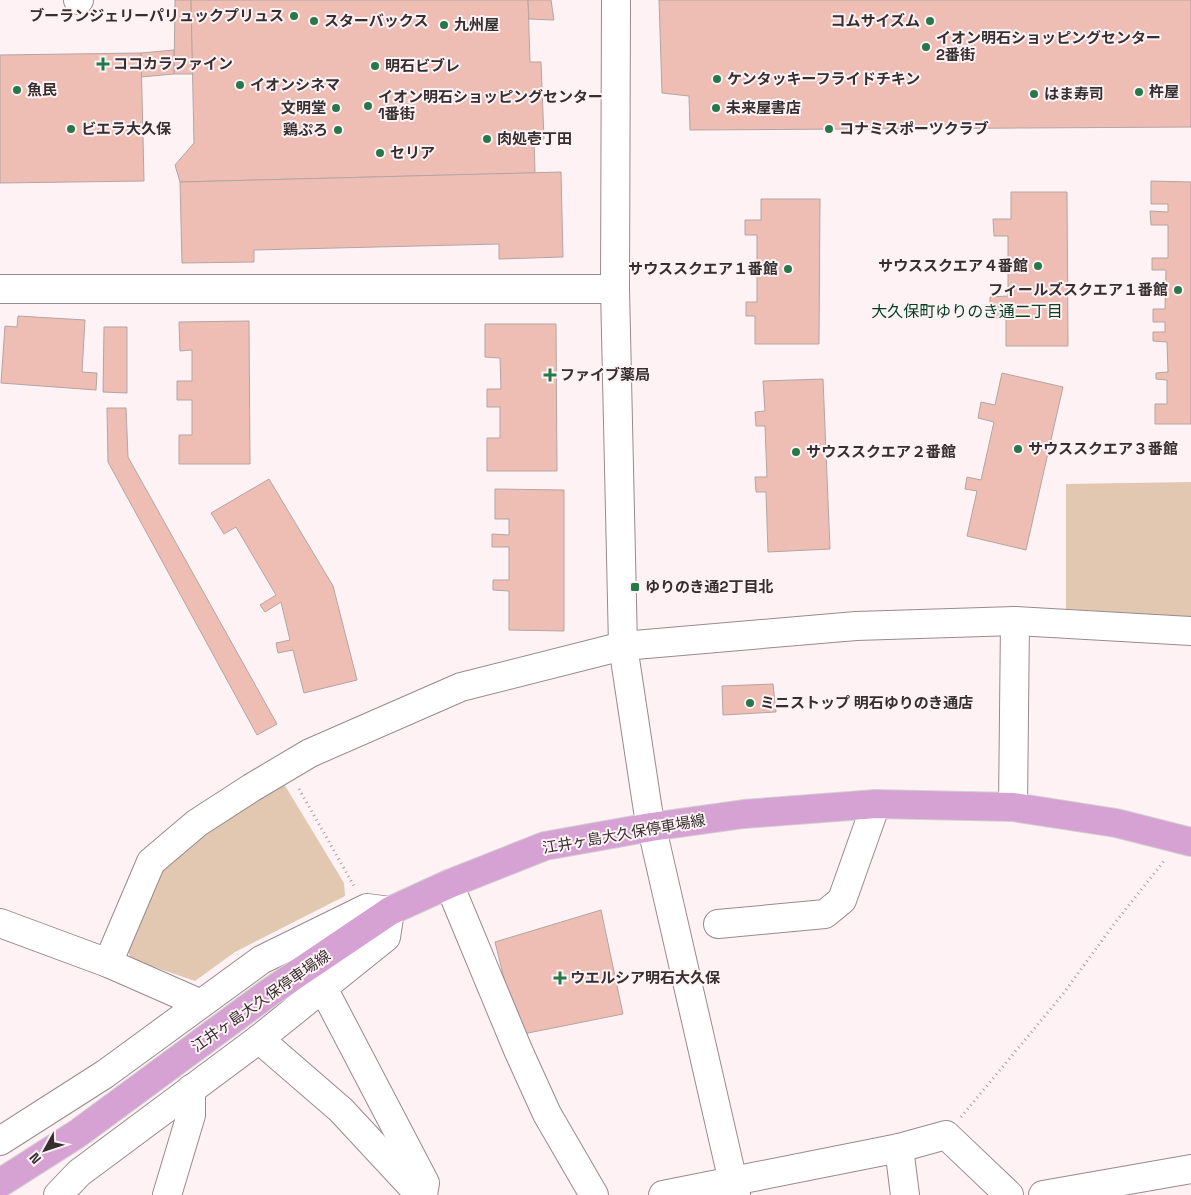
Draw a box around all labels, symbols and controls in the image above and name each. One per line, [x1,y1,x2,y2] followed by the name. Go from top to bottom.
[29,6,284,25] place label: ブーランジェリーパリュックプリュス
[288,10,300,22] marker: ブーランジェリーパリュックプリュス
[324,11,428,30] place label: スターバックス
[830,11,920,30] place label: コムサイズム
[308,15,320,27] marker: スターバックス
[454,15,499,34] place label: 九州屋
[924,15,936,27] marker: コムサイズム
[438,19,450,31] marker: 九州屋
[936,28,1161,64] place label: イオン明石ショッピングセンター 2番街
[920,41,932,53] marker: イオン明石ショッピングセンター 2番街
[113,54,233,73] place label: ココカラファイン
[385,56,460,75] place label: 明石ビブレ
[97,58,109,70] marker: ココカラファイン
[369,60,381,72] marker: 明石ビブレ
[727,69,920,88] place label: ケンタッキーフライドチキン
[711,73,723,85] marker: ケンタッキーフライドチキン
[250,75,340,94] place label: イオンシネマ
[234,79,246,91] marker: イオンシネマ
[27,80,57,99] place label: 魚民
[1149,82,1179,101] place label: 杵屋
[11,84,23,96] marker: 魚民
[1044,84,1104,103] place label: はま寿司
[1133,86,1145,98] marker: 杵屋
[378,87,603,123] place label: イオン明石ショッピングセンター 1番街
[1028,88,1040,100] marker: はま寿司
[281,98,326,117] place label: 文明堂
[726,98,801,117] place label: 未来屋書店
[362,100,374,112] marker: イオン明石ショッピングセンター 1番街
[330,102,342,114] marker: 文明堂
[710,102,722,114] marker: 未来屋書店
[81,119,172,138] place label: ビエラ大久保
[839,119,989,138] place label: コナミスポーツクラブ
[283,120,328,139] place label: 鶏ぷろ
[65,123,77,135] marker: ビエラ大久保
[823,123,835,135] marker: コナミスポーツクラブ
[332,124,344,136] marker: 鶏ぷろ
[497,129,572,148] place label: 肉処壱丁田
[481,133,493,145] marker: 肉処壱丁田
[390,143,435,162] place label: セリア
[374,147,386,159] marker: セリア
[878,256,1028,275] place label: サウススクエア４番館
[628,259,778,278] place label: サウススクエア１番館
[1032,260,1044,272] marker: サウススクエア４番館
[782,263,794,275] marker: サウススクエア１番館
[988,280,1168,299] place label: フィールズスクエア１番館
[1172,284,1184,296] marker: フィールズスクエア１番館
[871,301,1063,322] district label: 大久保町ゆりのき通二丁目
[560,365,650,384] place label: ファイブ薬局
[544,369,556,381] marker: ファイブ薬局
[1028,439,1178,458] place label: サウススクエア３番館
[806,442,956,461] place label: サウススクエア２番館
[1012,443,1024,455] marker: サウススクエア３番館
[790,446,802,458] marker: サウススクエア２番館
[645,577,773,596] place label: ゆりのき通2丁目北
[629,581,641,593] marker: ゆりのき通2丁目北
[760,693,973,712] place label: ミニストップ 明石ゆりのき通店
[744,697,756,709] marker: ミニストップ 明石ゆりのき通店
[541,810,707,857] street label: 江井ヶ島大久保停車場線
[188,945,334,1056] street label: 江井ヶ島大久保停車場線
[570,968,721,987] place label: ウエルシア明石大久保
[554,972,566,984] marker: ウエルシア明石大久保
[20,1125,70,1175] north arrow
[25,1149,45,1168] text: N

